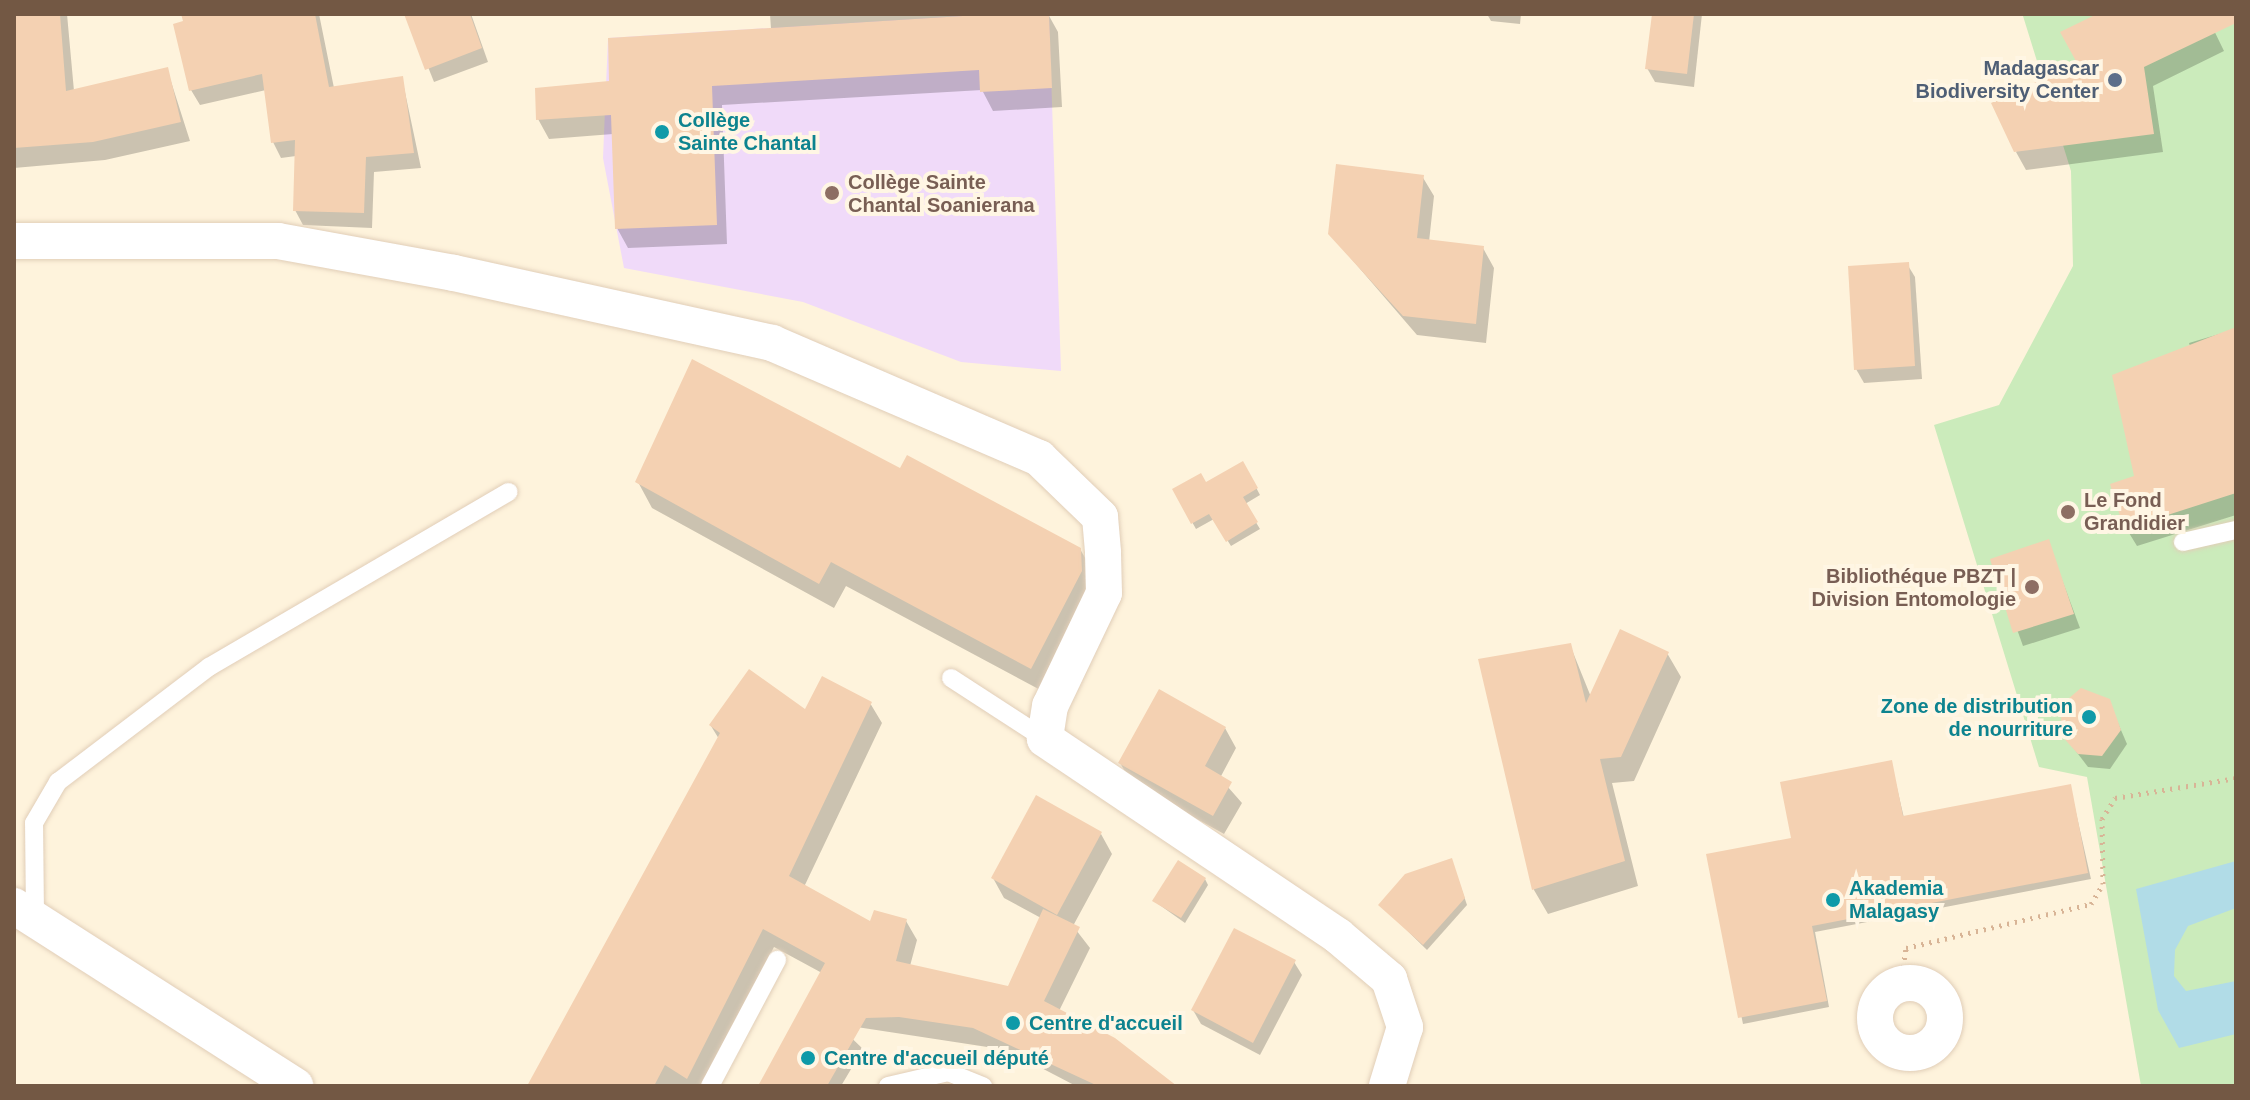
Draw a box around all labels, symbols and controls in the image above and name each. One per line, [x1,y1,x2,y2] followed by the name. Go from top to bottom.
[1916,56,2099,103] place label: Madagascar Biodiversity Center
[2106,71,2124,89] marker: Madagascar Biodiversity Center
[678,108,817,155] place label: Collège Sainte Chantal
[653,123,671,141] marker: Collège Sainte Chantal
[848,170,1035,217] place label: Collège Sainte Chantal Soanierana
[823,184,841,202] marker: Collège Sainte Chantal Soanierana
[2084,488,2185,535] place label: Le Fond Grandidier
[2059,503,2077,521] marker: Le Fond Grandidier
[1812,564,2016,611] place label: Bibliothéque PBZT | Division Entomologie
[2023,578,2041,596] marker: Bibliothéque PBZT | Division Entomologie
[1881,694,2073,741] place label: Zone de distribution de nourriture
[2080,708,2098,726] marker: Zone de distribution de nourriture
[1849,876,1943,923] place label: Akademia Malagasy
[1824,891,1842,909] marker: Akademia Malagasy
[1029,1011,1183,1035] place label: Centre d'accueil
[1004,1014,1022,1032] marker: Centre d'accueil
[824,1046,1049,1070] place label: Centre d'accueil député
[799,1049,817,1067] marker: Centre d'accueil député

